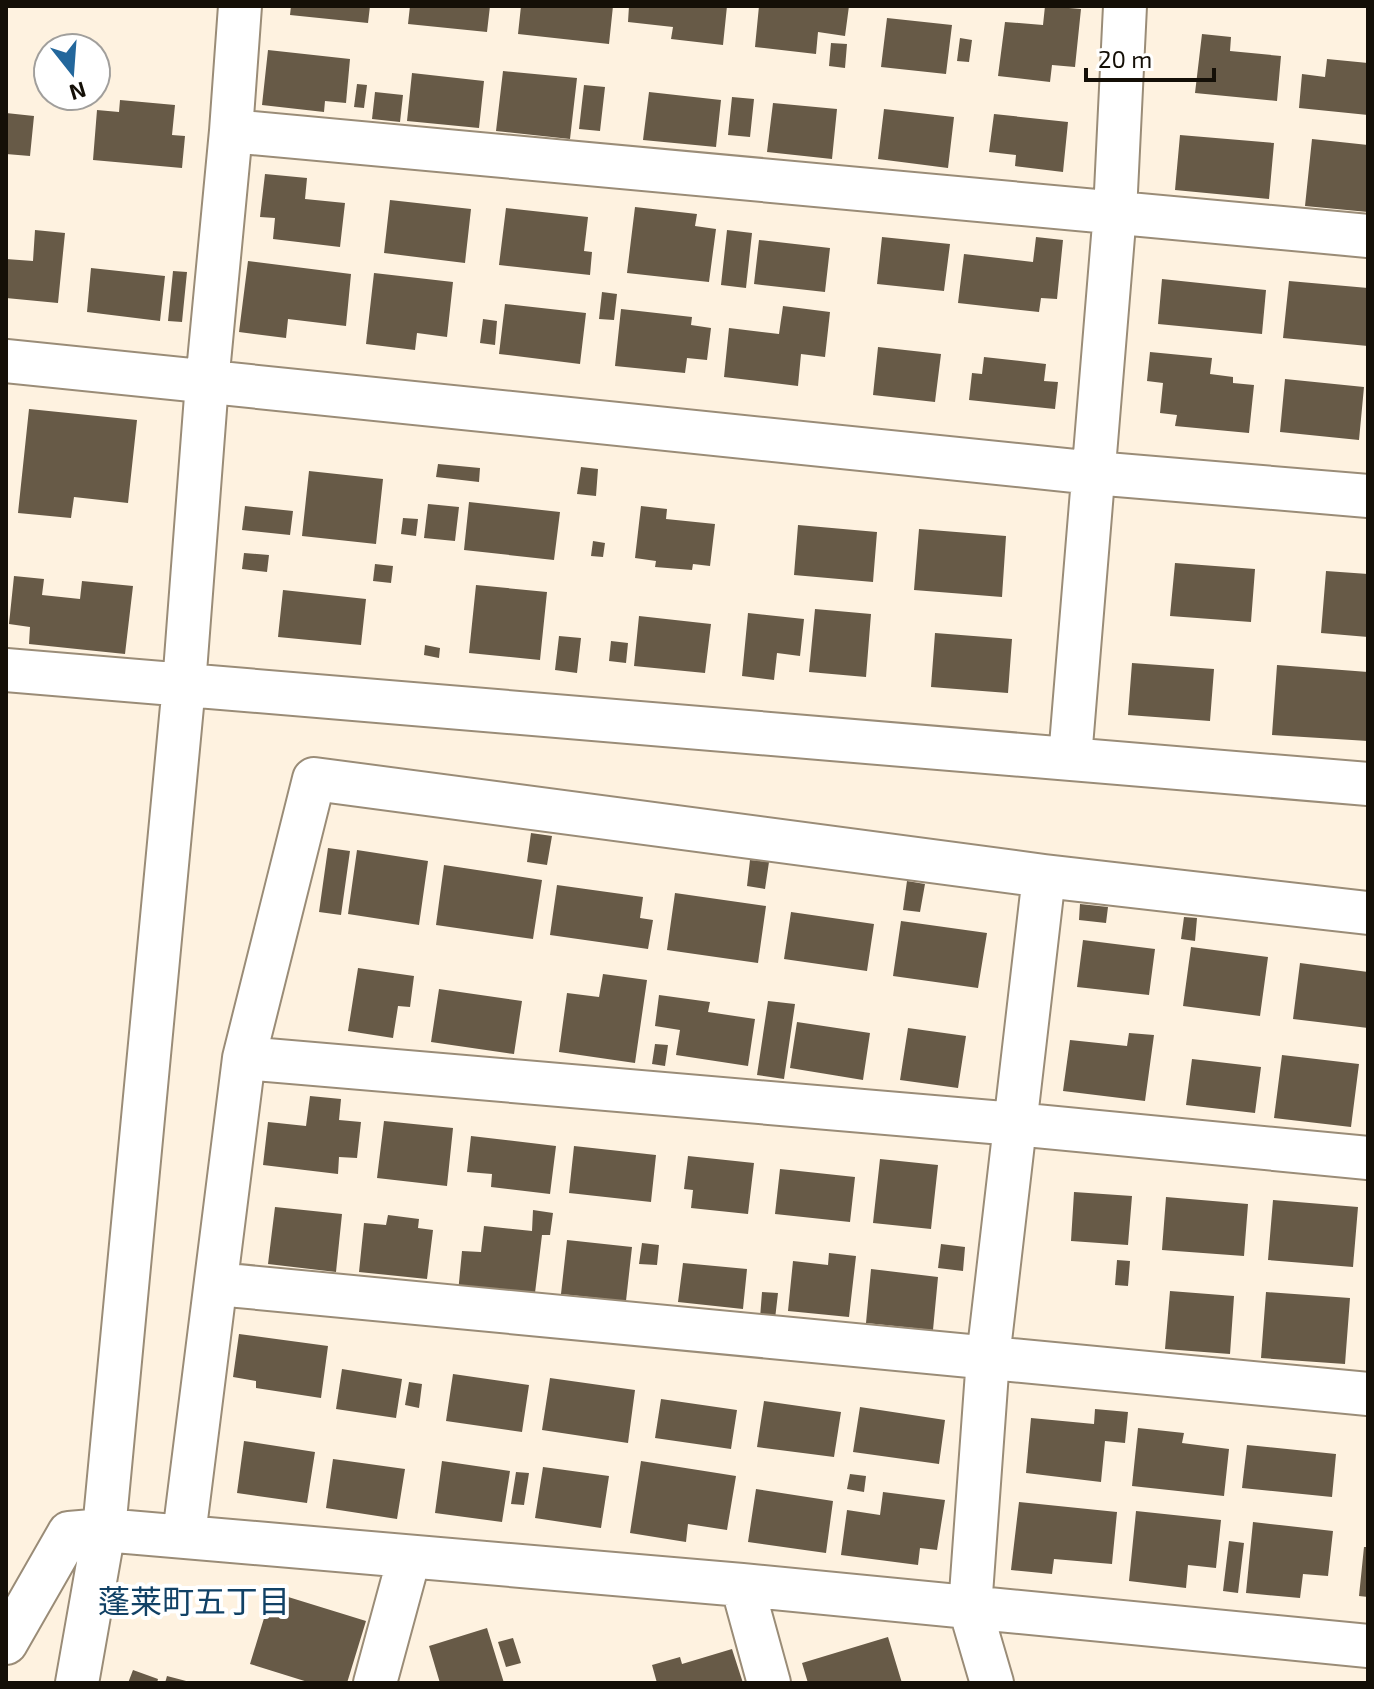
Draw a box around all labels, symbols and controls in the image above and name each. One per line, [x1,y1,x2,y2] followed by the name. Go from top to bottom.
[32,32,112,112] north arrow
[1086,32,1214,82] scale bar
[1098,44,1152,73] text: 20 m
[67,77,90,107] text: N
[98,1581,290,1619] district label: 蓬莱町五丁目

